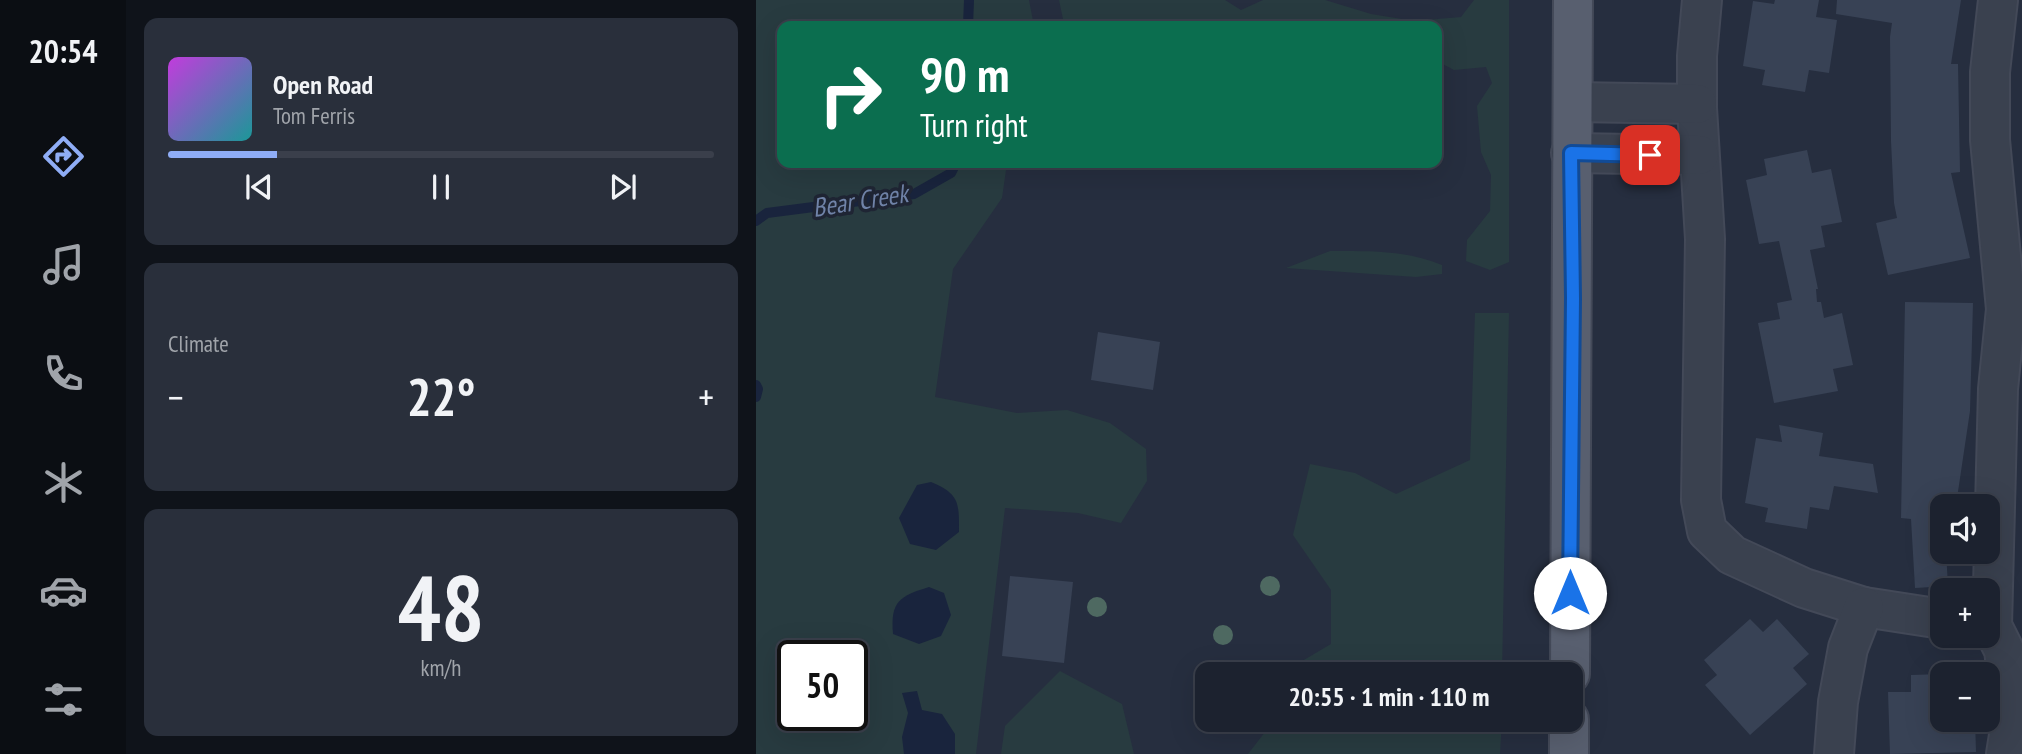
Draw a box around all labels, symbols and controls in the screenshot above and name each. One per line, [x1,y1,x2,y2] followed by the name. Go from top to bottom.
[28,30,98,72] text: 20:54
[920,42,1009,106] text: 90 m
[805,49,896,140] icon: right
[273,68,373,101] text: Open Road
[273,101,355,130] text: Tom Ferris
[920,104,1028,146] text: Turn right
[1620,125,1680,185] pin
[39,132,88,181] icon: directions
[1631,136,1669,174] icon: arrive
[240,168,278,206] icon: previous
[422,168,460,206] icon: pause
[604,168,642,206] icon: next
[810,176,913,224] water label: Bear Creek
[39,240,88,289] icon: music
[168,329,229,358] text: Climate
[39,349,88,398] icon: phone
[407,363,475,430] text: 22°
[168,372,184,421] text: −
[698,372,714,421] text: +
[39,458,88,507] icon: climate
[1930,494,2000,732] map controls
[1930,494,2000,564] button: sound
[398,548,485,666] text: 48
[1533,556,1607,630] position arrow
[39,566,88,615] icon: car
[1930,578,2000,648] button: +
[777,640,868,731] speed limit sign: 50
[421,653,461,682] text: km/h
[1930,662,2000,732] button: −
[39,675,88,724] icon: filters
[1289,680,1489,713] text: 20:55 · 1 min · 110 m

